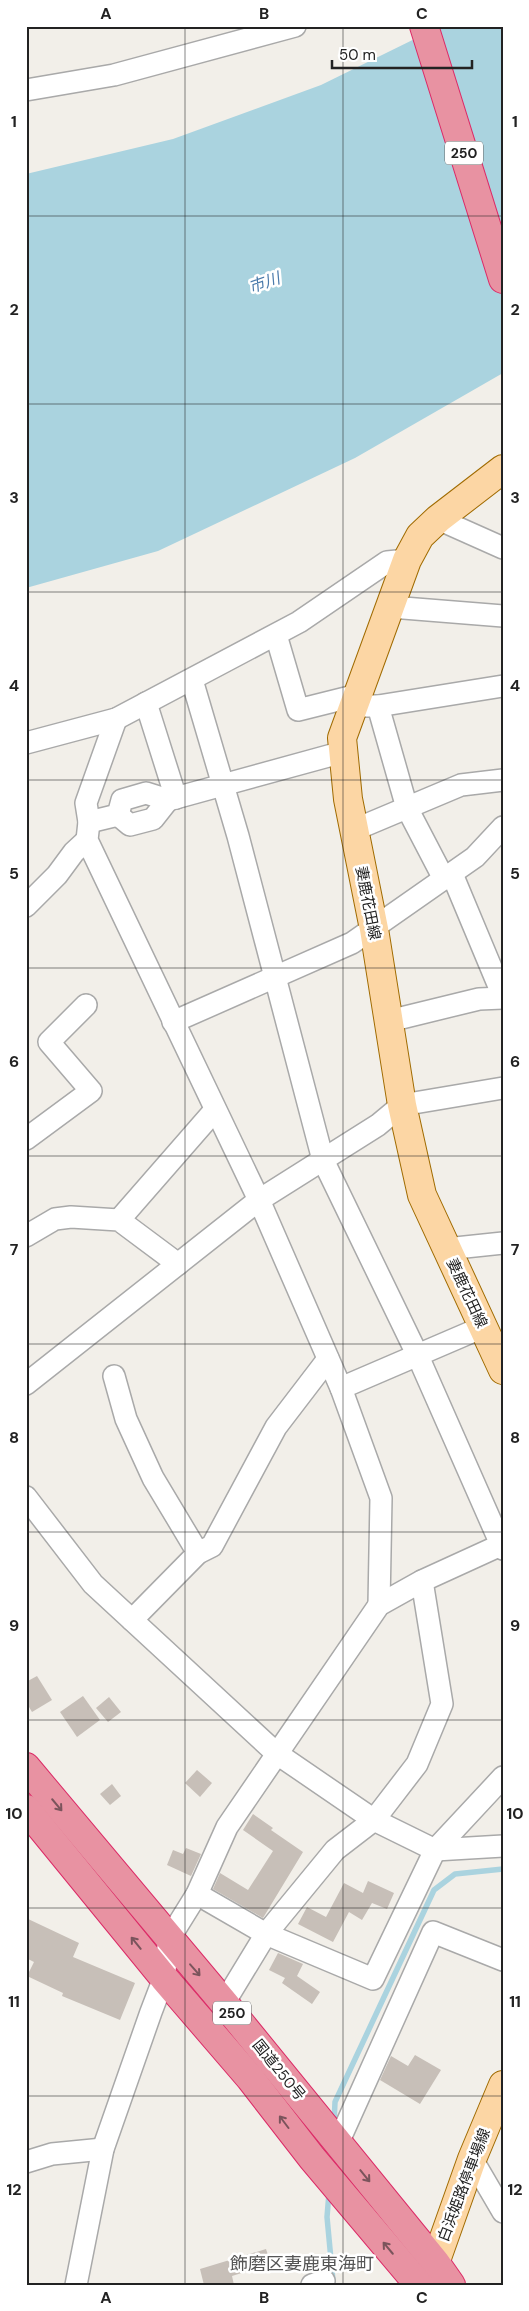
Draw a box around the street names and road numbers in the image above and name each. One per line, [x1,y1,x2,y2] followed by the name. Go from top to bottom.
[445,142,483,164] road number: 250
[351,864,385,942] street label: 妻鹿花田線
[442,1255,492,1331] street label: 妻鹿花田線
[213,2002,251,2025] road number: 250
[248,2035,310,2105] street label: 国道250号
[433,2125,495,2245] street label: 白浜姫路停車場線

